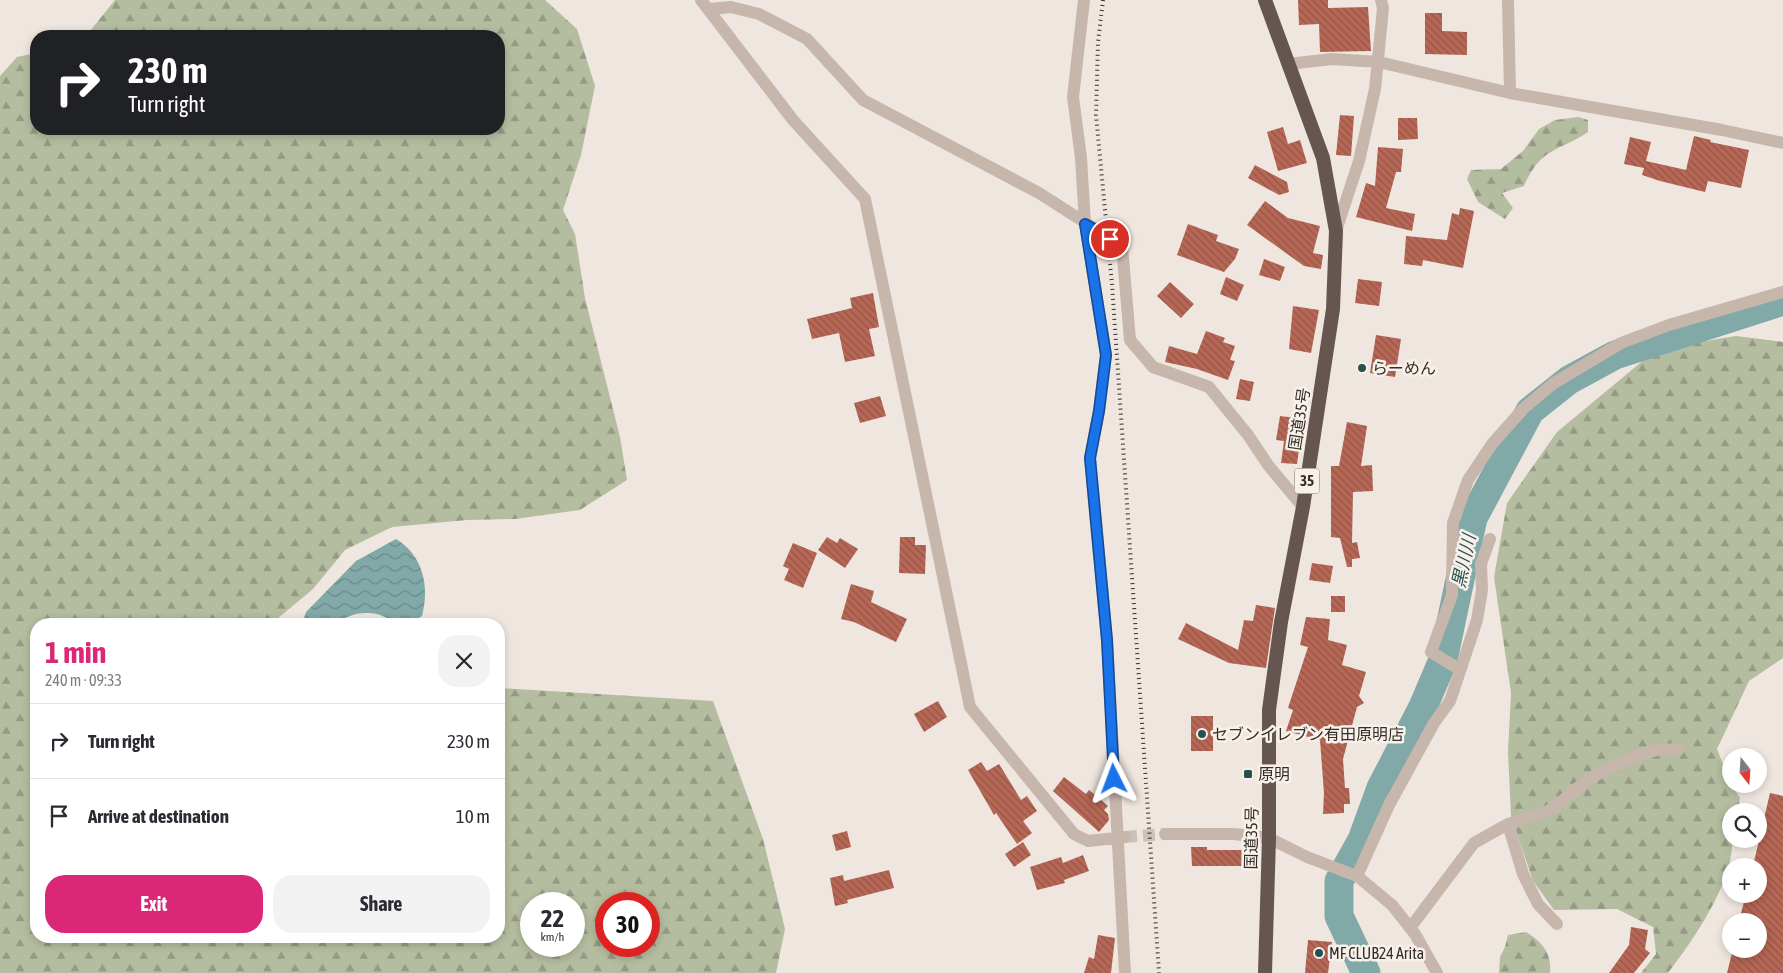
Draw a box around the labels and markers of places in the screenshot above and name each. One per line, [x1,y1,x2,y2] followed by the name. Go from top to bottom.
[1089,218,1131,260] pin
[1372,359,1436,377] place label: らーめん
[1356,362,1368,374] marker: らーめん
[1212,725,1404,743] place label: セブンイレブン有田原明店
[1196,728,1208,740] marker: セブンイレブン有田原明店
[1258,765,1290,783] place label: 原明
[1242,768,1254,780] marker: 原明
[1329,944,1424,962] place label: MF CLUB24 Arita
[1313,947,1325,959] marker: MF CLUB24 Arita

